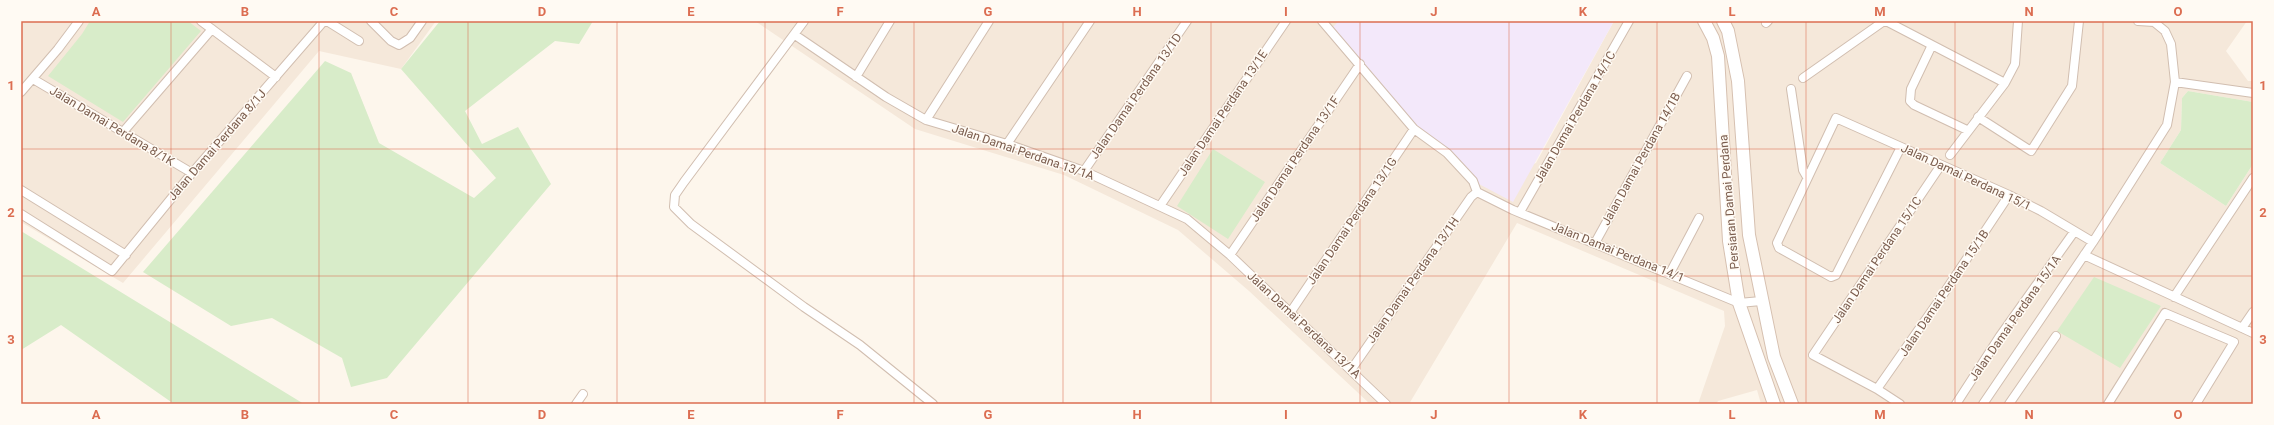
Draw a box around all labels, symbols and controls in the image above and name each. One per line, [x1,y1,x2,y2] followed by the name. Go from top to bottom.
[92,4,101,19] text: A
[241,4,249,19] text: B
[390,4,399,19] text: C
[538,4,546,19] text: D
[687,4,695,19] text: E
[836,4,844,19] text: F
[984,4,993,19] text: G
[1132,4,1142,19] text: H
[1284,4,1288,19] text: I
[1430,4,1438,19] text: J
[1579,4,1588,19] text: K
[1728,4,1736,19] text: L
[1874,4,1886,19] text: M
[2024,4,2034,19] text: N
[2174,4,2183,19] text: O
[1087,31,1185,161] street label: Jalan Damai Perdana 13/1D
[1176,47,1271,179] street label: Jalan Damai Perdana 13/1E
[1531,48,1619,185] street label: Jalan Damai Perdana 14/1C
[7,78,15,93] text: 1
[2259,78,2267,93] text: 1
[47,83,177,169] street label: Jalan Damai Perdana 8/1K
[165,87,269,203] street label: Jalan Damai Perdana 8/1J
[1599,90,1683,228] street label: Jalan Damai Perdana 14/1B
[1248,93,1343,225] street label: Jalan Damai Perdana 13/1F
[950,121,1096,183] street label: Jalan Damai Perdana 13/1A
[1716,134,1742,270] street label: Persiaran Damai Perdana
[1899,141,2033,213] street label: Jalan Damai Perdana 15/1
[1304,155,1400,287] street label: Jalan Damai Perdana 13/1G
[1829,194,1925,326] street label: Jalan Damai Perdana 15/1C
[7,205,15,220] text: 2
[2259,205,2267,220] text: 2
[1364,214,1462,346] street label: Jalan Damai Perdana 13/1H
[1550,219,1686,285] street label: Jalan Damai Perdana 14/1
[1896,227,1992,359] street label: Jalan Damai Perdana 15/1B
[1966,252,2064,383] street label: Jalan Damai Perdana 15/1A
[1244,269,1364,381] street label: Jalan Damai Perdana 13/1A
[7,332,15,347] text: 3
[2259,332,2267,347] text: 3
[92,407,101,422] text: A
[241,407,249,422] text: B
[390,407,399,422] text: C
[538,407,546,422] text: D
[687,407,695,422] text: E
[836,407,844,422] text: F
[984,407,993,422] text: G
[1132,407,1142,422] text: H
[1284,407,1288,422] text: I
[1430,407,1438,422] text: J
[1579,407,1588,422] text: K
[1728,407,1736,422] text: L
[1874,407,1886,422] text: M
[2024,407,2034,422] text: N
[2174,407,2183,422] text: O

